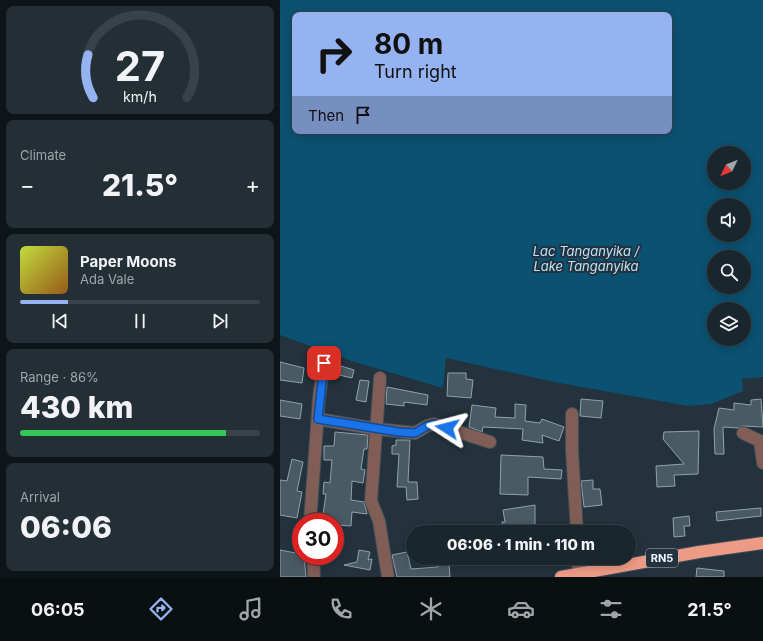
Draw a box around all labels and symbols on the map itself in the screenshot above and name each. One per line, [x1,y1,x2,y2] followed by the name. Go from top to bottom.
[707,146,751,190] north arrow
[533,243,641,274] water label: Lac Tanganyika / Lake Tanganyika
[307,346,341,380] pin
[426,407,468,449] position arrow
[292,513,344,565] speed limit sign: 30
[646,549,678,567] road number: RN5

